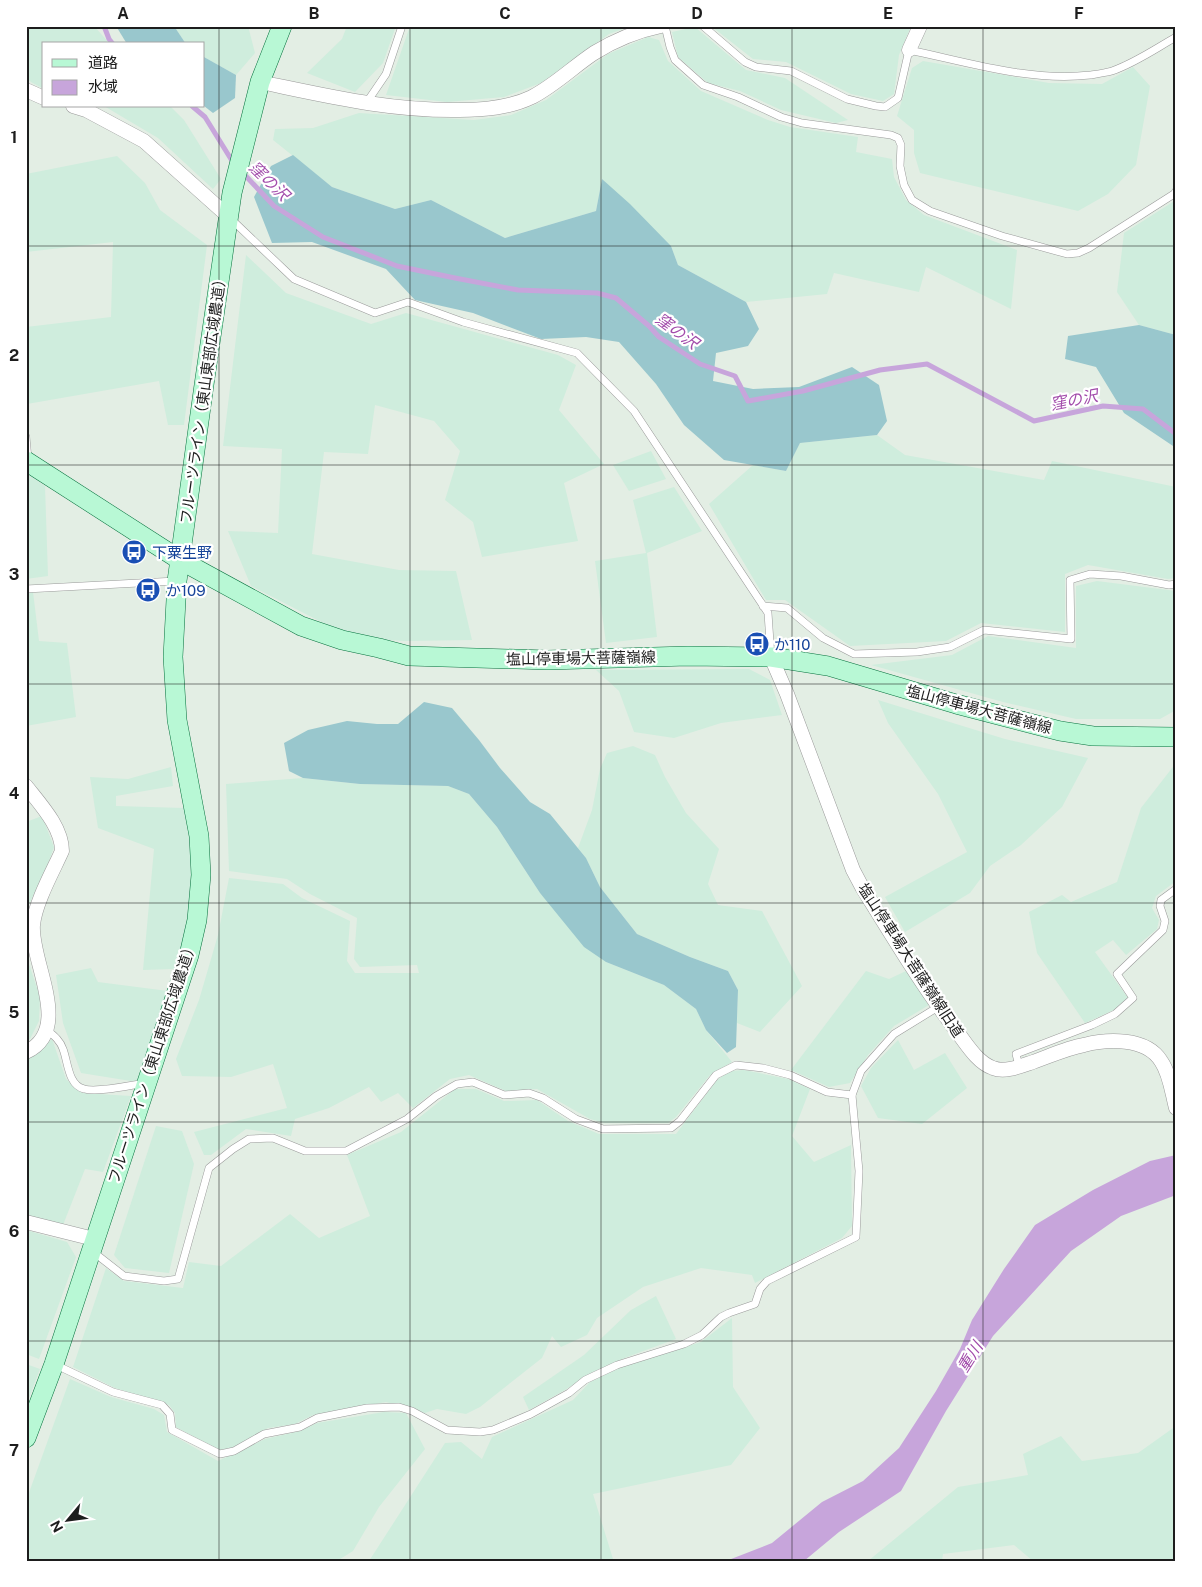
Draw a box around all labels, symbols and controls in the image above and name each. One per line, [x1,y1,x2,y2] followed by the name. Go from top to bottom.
[117,4,129,23] text: A
[309,4,320,23] text: B
[499,4,511,23] text: C
[691,4,703,23] text: D
[883,4,893,23] text: E
[1074,4,1084,23] text: F
[42,42,205,108] legend
[88,54,118,71] text: 道路
[88,78,118,95] text: 水域
[11,128,17,147] text: 1
[245,157,294,206] water label: 窪の沢
[177,271,229,525] street label: フルーツライン（東山東部広域農道）
[652,309,704,354] water label: 窪の沢
[9,346,19,365] text: 2
[1049,386,1101,414] water label: 窪の沢
[121,539,147,565] bus stop icon: 下粟生野
[152,544,212,561] place label: 下粟生野
[9,565,19,584] text: 3
[135,577,161,603] bus stop icon: か109
[166,582,206,599] place label: か109
[744,631,770,657] bus stop icon: か110
[774,636,810,653] place label: か110
[506,648,656,668] street label: 塩山停車場大菩薩嶺線
[904,681,1054,737] street label: 塩山停車場大菩薩嶺線
[9,784,20,803] text: 4
[855,880,967,1040] street label: 塩山停車場大菩薩嶺線旧道
[105,938,199,1186] street label: フルーツライン（東山東部広域農道）
[9,1003,20,1022] text: 5
[9,1222,19,1241] text: 6
[953,1337,988,1376] water label: 重川
[9,1441,19,1460] text: 7
[42,1494,92,1544] north arrow
[47,1518,66,1535] text: N

